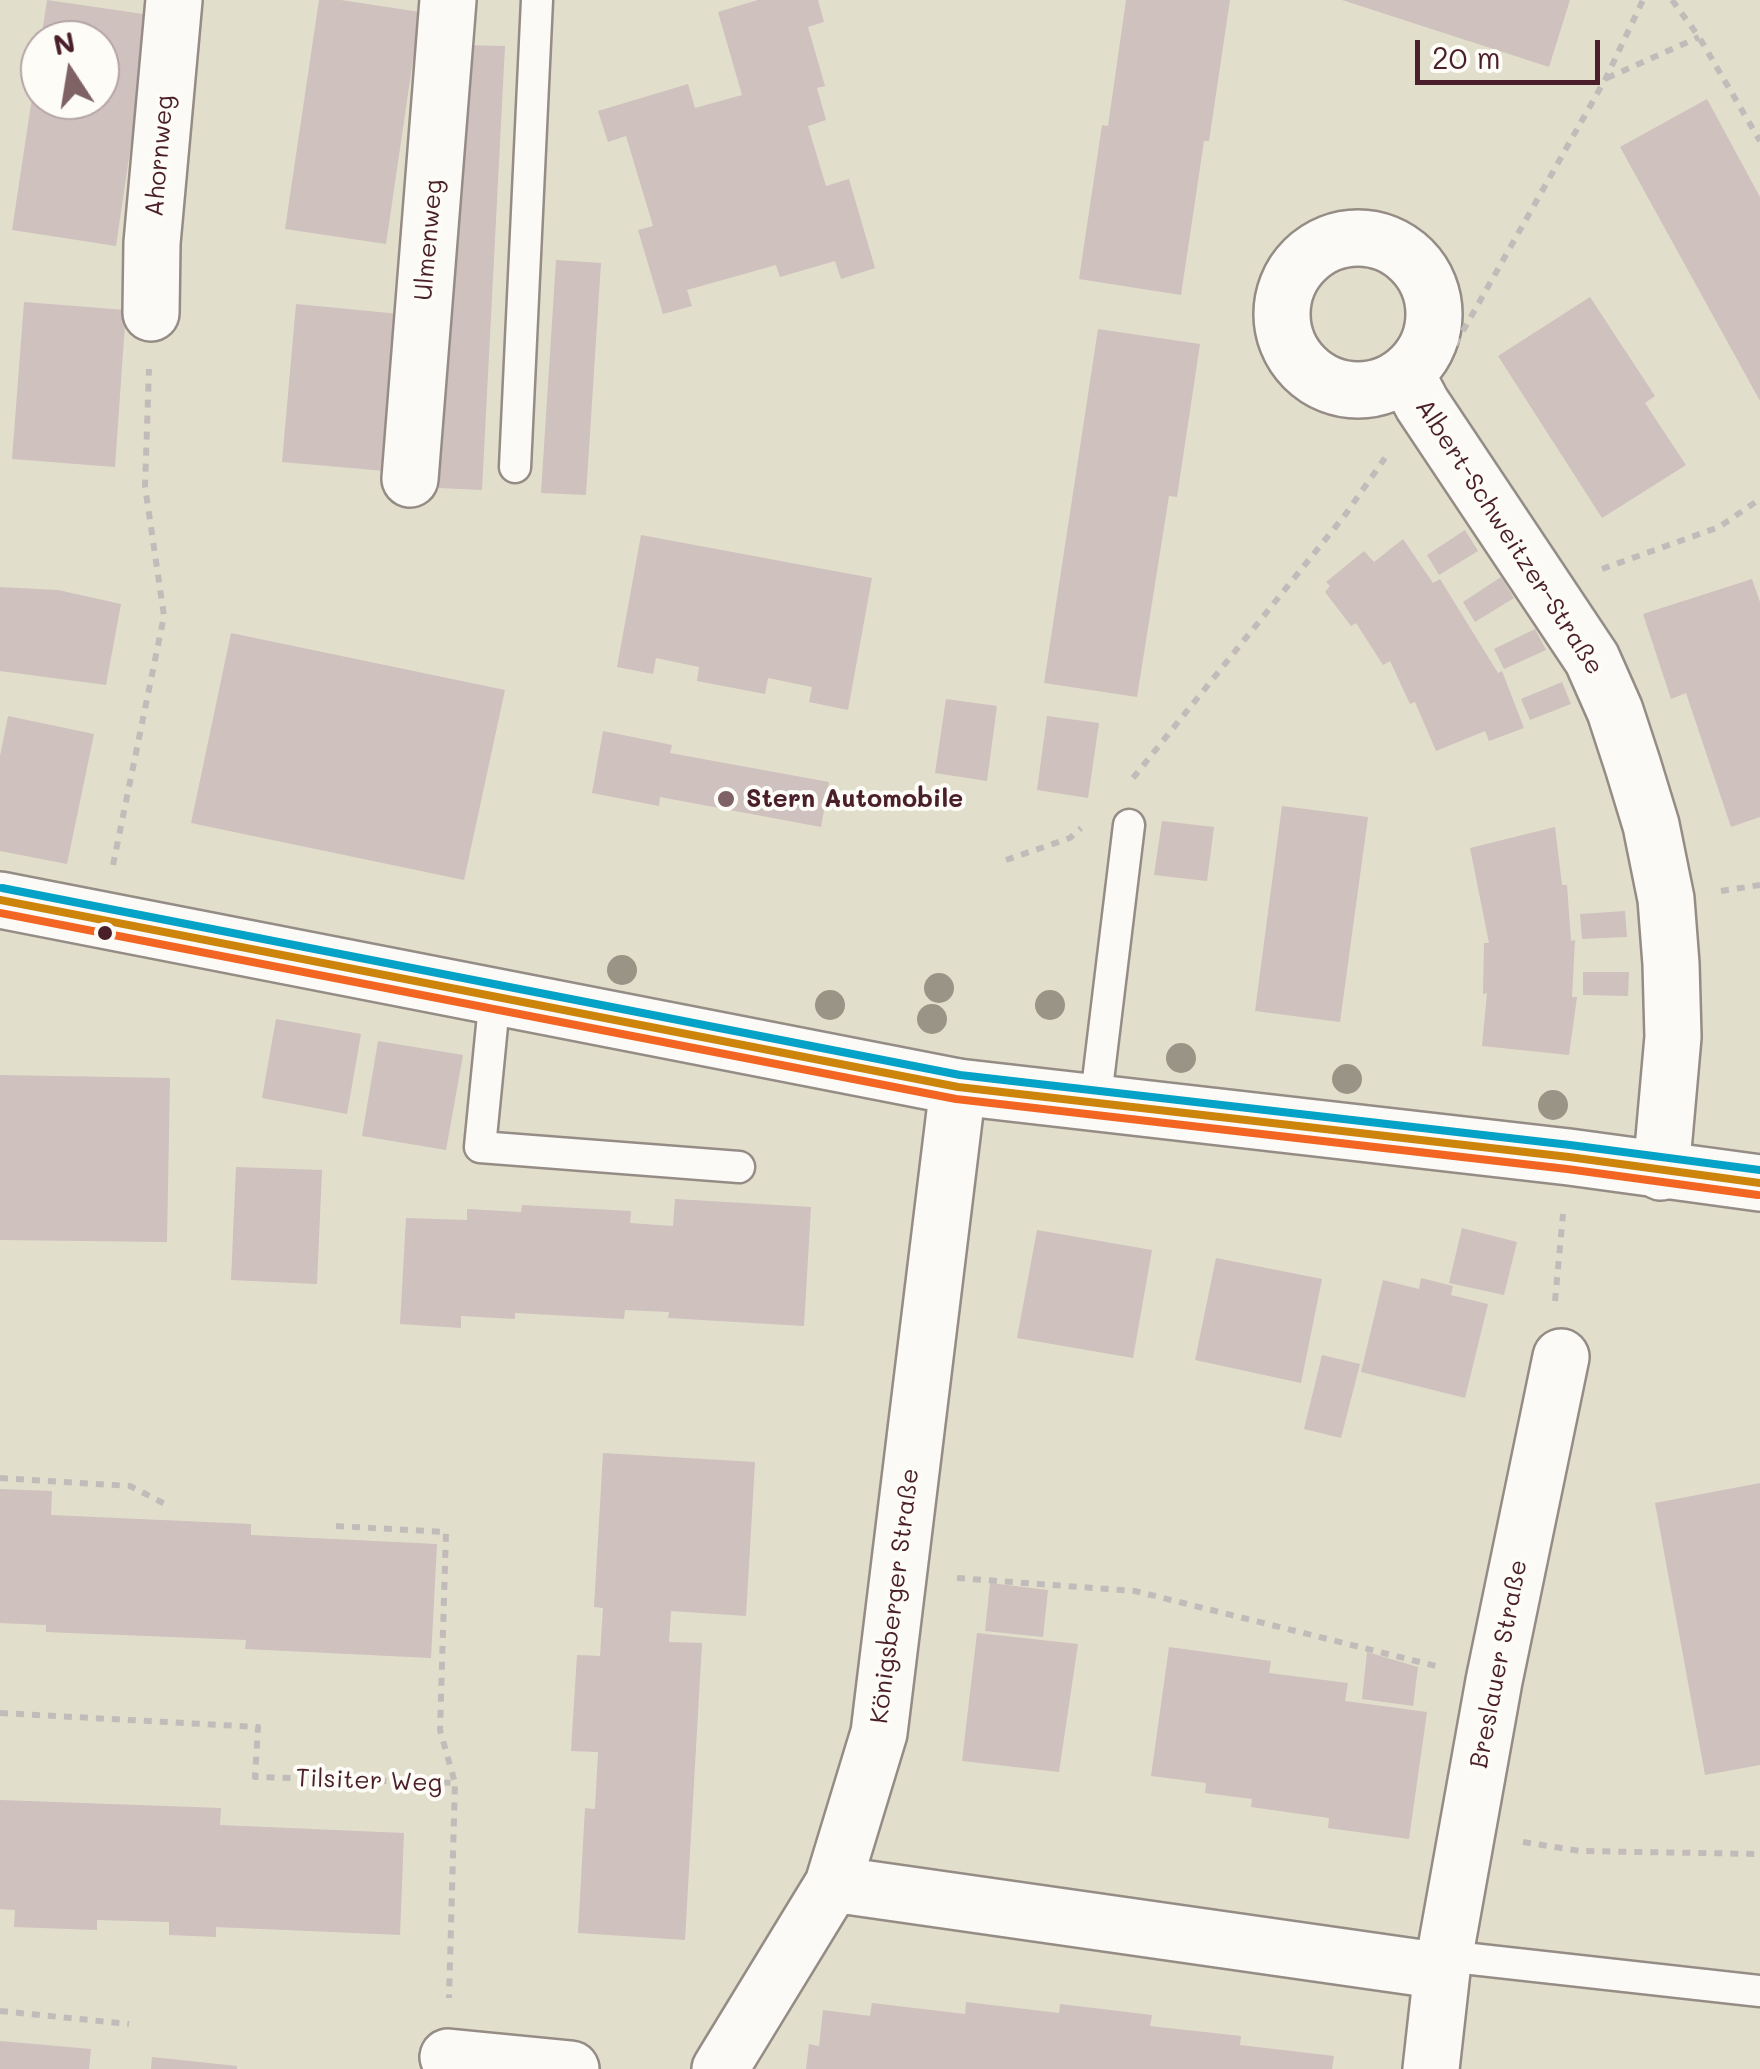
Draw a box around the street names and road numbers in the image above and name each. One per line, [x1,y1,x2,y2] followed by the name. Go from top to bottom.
[140,94,180,218] street label: Ahornweg
[409,178,449,302] street label: Ulmenweg
[1409,394,1609,680] street label: Albert-Schweitzer-Straße
[864,1467,926,1725] street label: Königsberger Straße
[1464,1557,1534,1771] street label: Breslauer Straße
[295,1763,443,1799] street label: Tilsiter Weg

